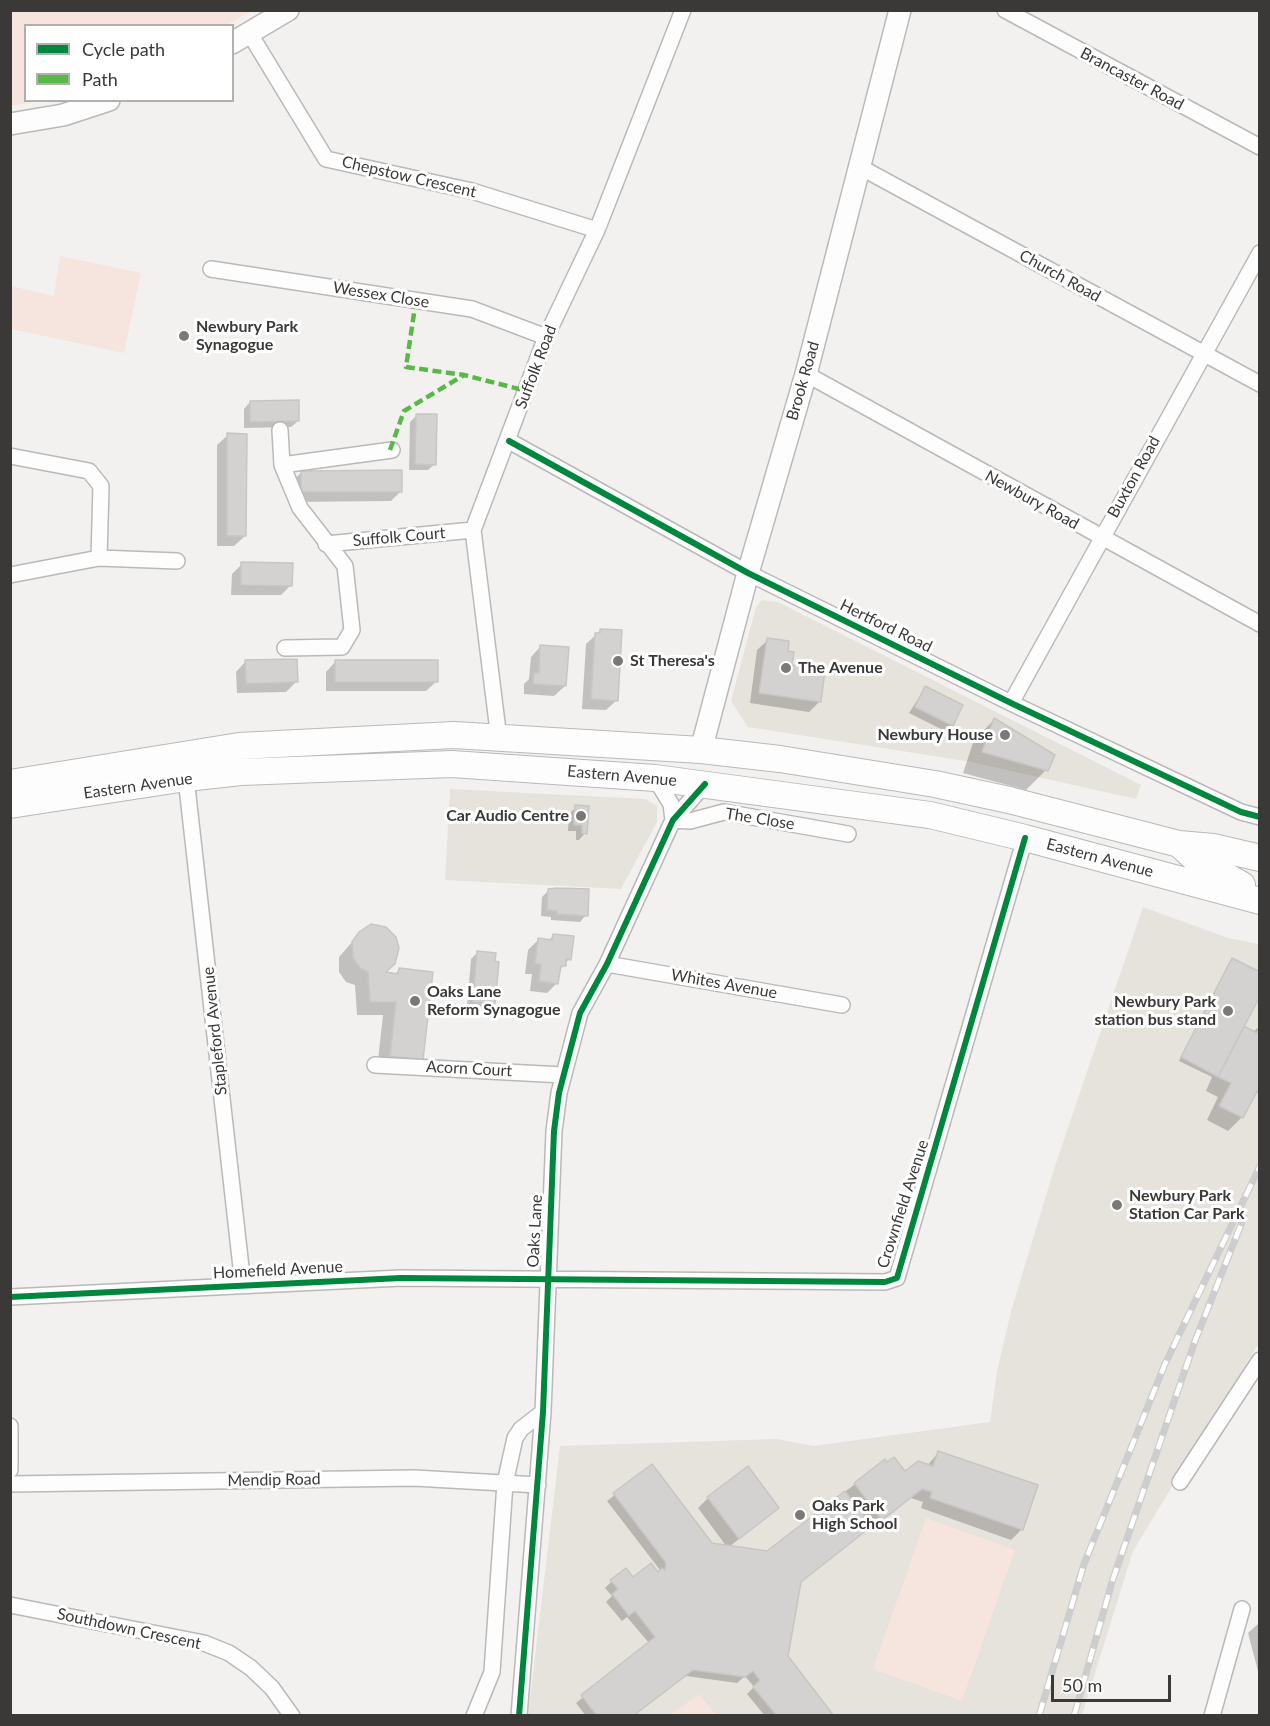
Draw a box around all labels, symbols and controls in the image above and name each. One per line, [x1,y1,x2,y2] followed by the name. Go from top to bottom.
[24,24,234,102] legend
[82,38,165,60] text: Cycle path
[1077,44,1187,114] street label: Brancaster Road
[82,68,118,90] text: Path
[340,152,478,202] street label: Chepstow Crescent
[1016,246,1104,306] street label: Church Road
[331,278,431,312] street label: Wessex Close
[196,317,298,355] place label: Newbury Park Synagogue
[511,322,561,412] street label: Suffolk Road
[177,329,191,343] marker: Newbury Park Synagogue
[783,339,823,423] street label: Brook Road
[1104,433,1164,521] street label: Buxton Road
[982,466,1082,534] street label: Newbury Road
[352,523,446,551] street label: Suffolk Court
[837,595,935,657] street label: Hertford Road
[630,651,715,671] place label: St Theresa's
[611,654,625,668] marker: St Theresa's
[798,658,883,678] place label: The Avenue
[779,661,793,675] marker: The Avenue
[877,725,993,745] place label: Newbury House
[998,728,1012,742] marker: Newbury House
[566,762,678,790] street label: Eastern Avenue
[82,769,194,803] street label: Eastern Avenue
[724,804,796,834] street label: The Close
[446,806,569,826] place label: Car Audio Centre
[574,809,588,823] marker: Car Audio Centre
[1044,834,1156,882] street label: Eastern Avenue
[669,965,779,1003] street label: Whites Avenue
[199,966,231,1096] street label: Stapleford Avenue
[427,982,561,1020] place label: Oaks Lane Reform Synagogue
[1094,992,1216,1030] place label: Newbury Park station bus stand
[408,994,422,1008] marker: Oaks Lane Reform Synagogue
[1221,1004,1235,1018] marker: Newbury Park station bus stand
[426,1057,512,1081] street label: Acorn Court
[873,1137,933,1271] street label: Crownfield Avenue
[1129,1186,1245,1224] place label: Newbury Park Station Car Park
[523,1194,547,1268] street label: Oaks Lane
[1110,1198,1124,1212] marker: Newbury Park Station Car Park
[213,1257,343,1283] street label: Homefield Avenue
[227,1470,321,1490] street label: Mendip Road
[812,1496,897,1534] place label: Oaks Park High School
[793,1508,807,1522] marker: Oaks Park High School
[55,1604,203,1654] street label: Southdown Crescent
[1054,1663,1174,1701] scale bar
[1062,1674,1102,1696] text: 50 m

